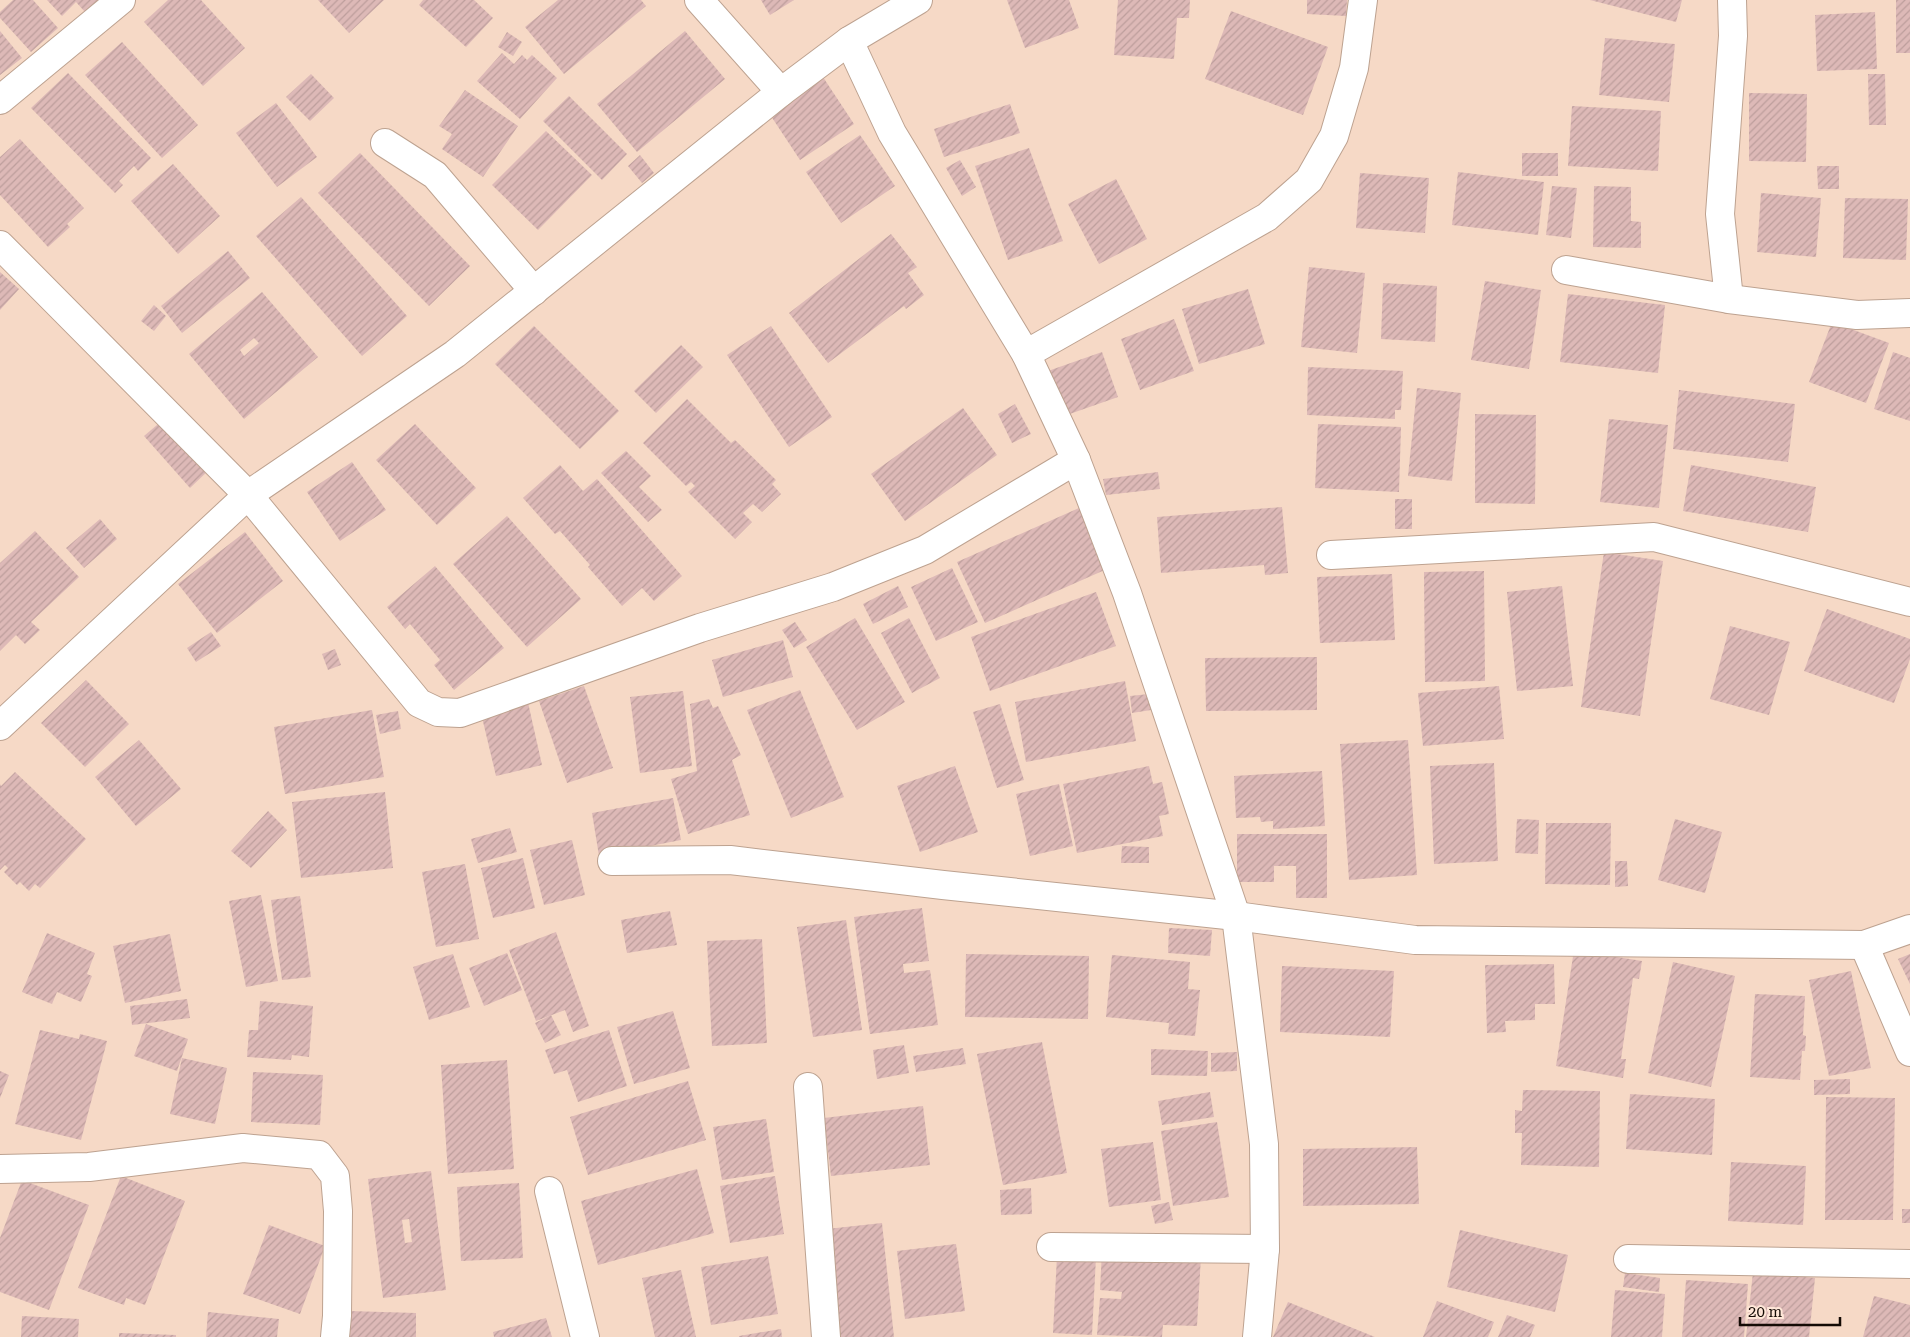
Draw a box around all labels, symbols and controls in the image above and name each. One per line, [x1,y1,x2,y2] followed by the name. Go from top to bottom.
[1740,1294,1840,1326] scale bar
[1748,1303,1783,1321] text: 20 m

